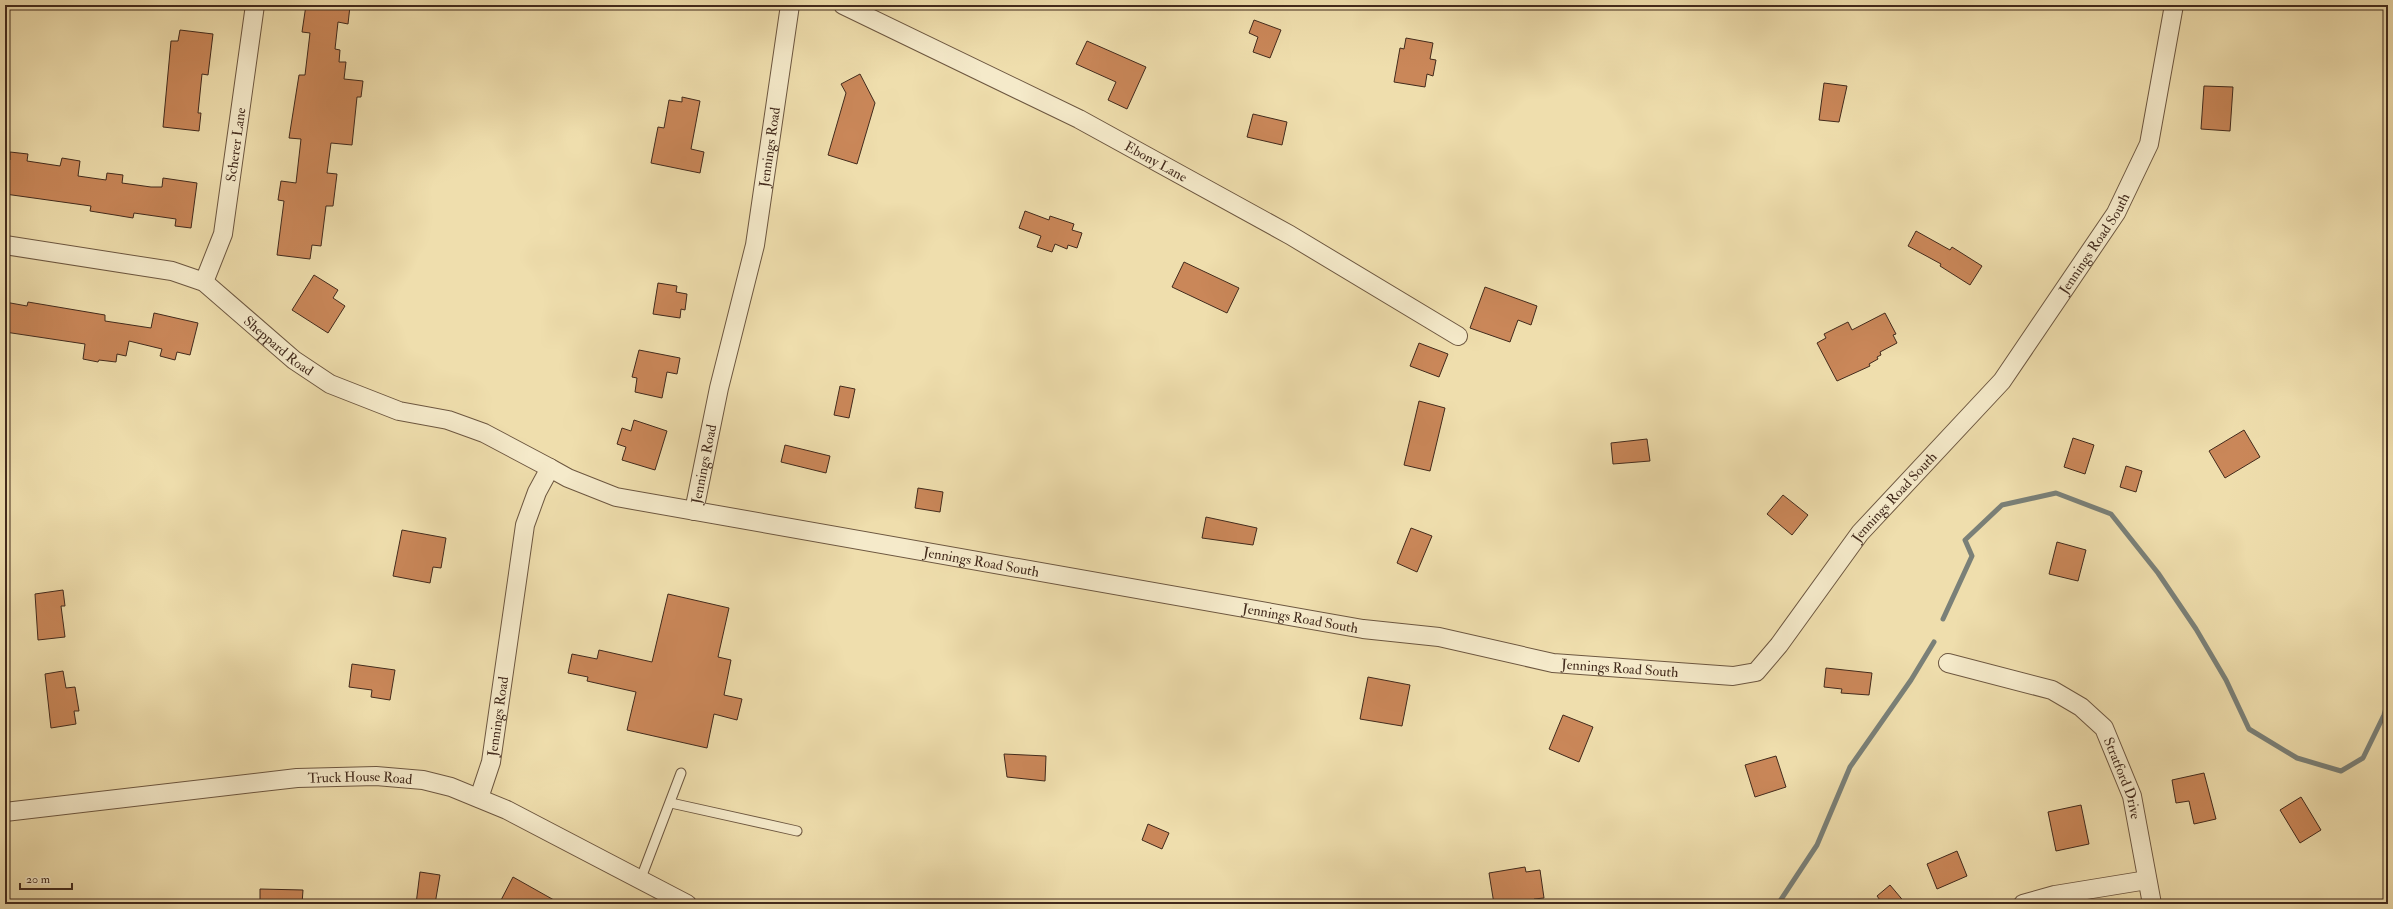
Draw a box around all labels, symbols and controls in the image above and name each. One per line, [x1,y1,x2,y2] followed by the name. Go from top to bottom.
[222,106,249,183] street label: Scherer Lane
[755,106,784,189] street label: Jennings Road
[1122,137,1190,185] street label: Ebony Lane
[2054,190,2133,298] street label: Jennings Road South
[240,312,317,379] street label: Sheppard Road
[687,423,720,506] street label: Jennings Road
[1847,448,1941,546] street label: Jennings Road South
[921,543,1041,580] street label: Jennings Road South
[1240,599,1360,637] street label: Jennings Road South
[1560,655,1680,681] street label: Jennings Road South
[483,675,512,759] street label: Jennings Road
[2100,735,2145,821] street label: Stratford Drive
[307,767,413,788] street label: Truck House Road
[20,865,72,891] scale bar
[26,872,51,887] text: 20 m

